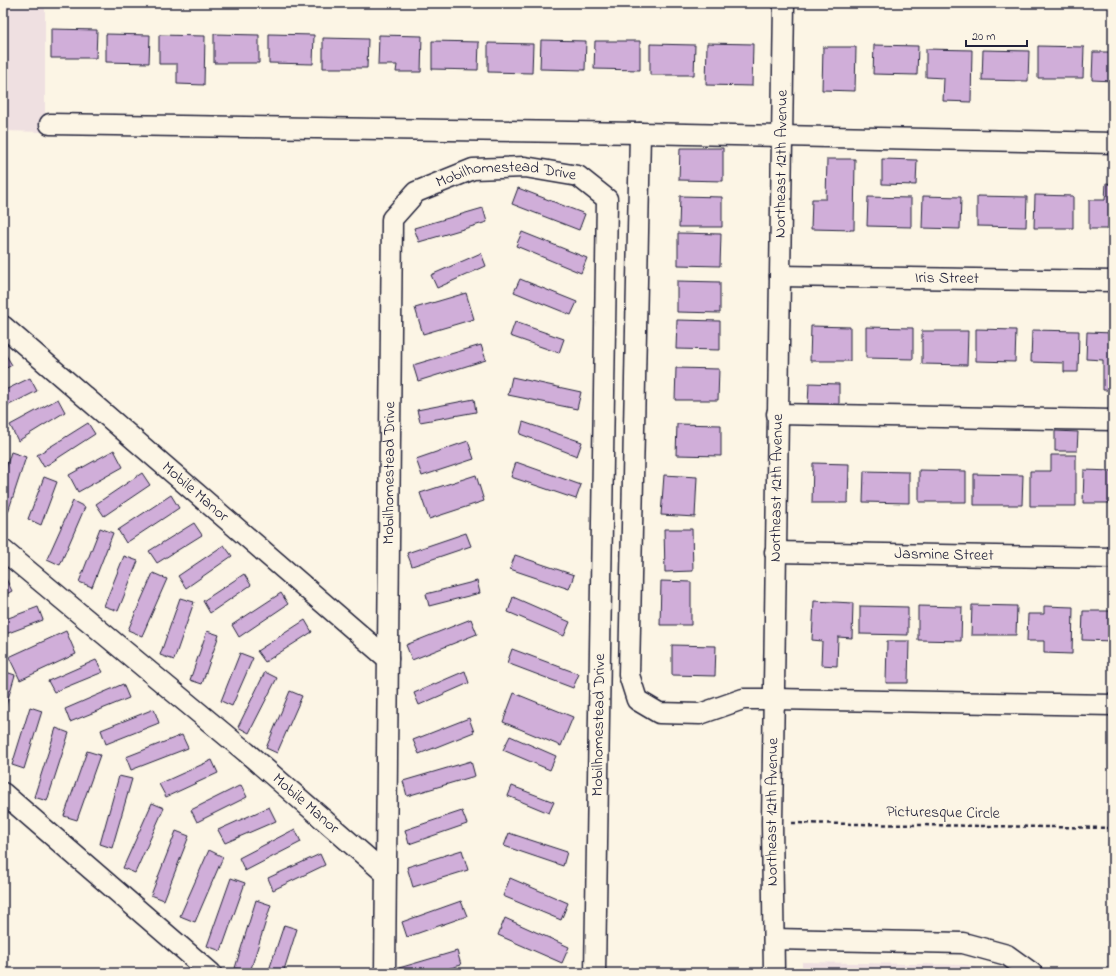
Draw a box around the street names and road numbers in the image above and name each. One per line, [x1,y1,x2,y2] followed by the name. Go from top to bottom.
[769,89,795,238] street label: Northeast 12th Avenue
[432,155,579,195] street label: Mobilhomestead Drive
[915,266,980,291] street label: Iris Street
[377,401,402,545] street label: Mobilhomestead Drive
[764,413,790,562] street label: Northeast 12th Avenue
[156,456,234,528] street label: Mobile Manor
[894,542,994,568] street label: Jasmine Street
[586,653,612,797] street label: Mobilhomestead Drive
[760,737,785,886] street label: Northeast 12th Avenue
[267,768,345,840] street label: Mobile Manor
[886,800,1001,826] street label: Picturesque Circle

